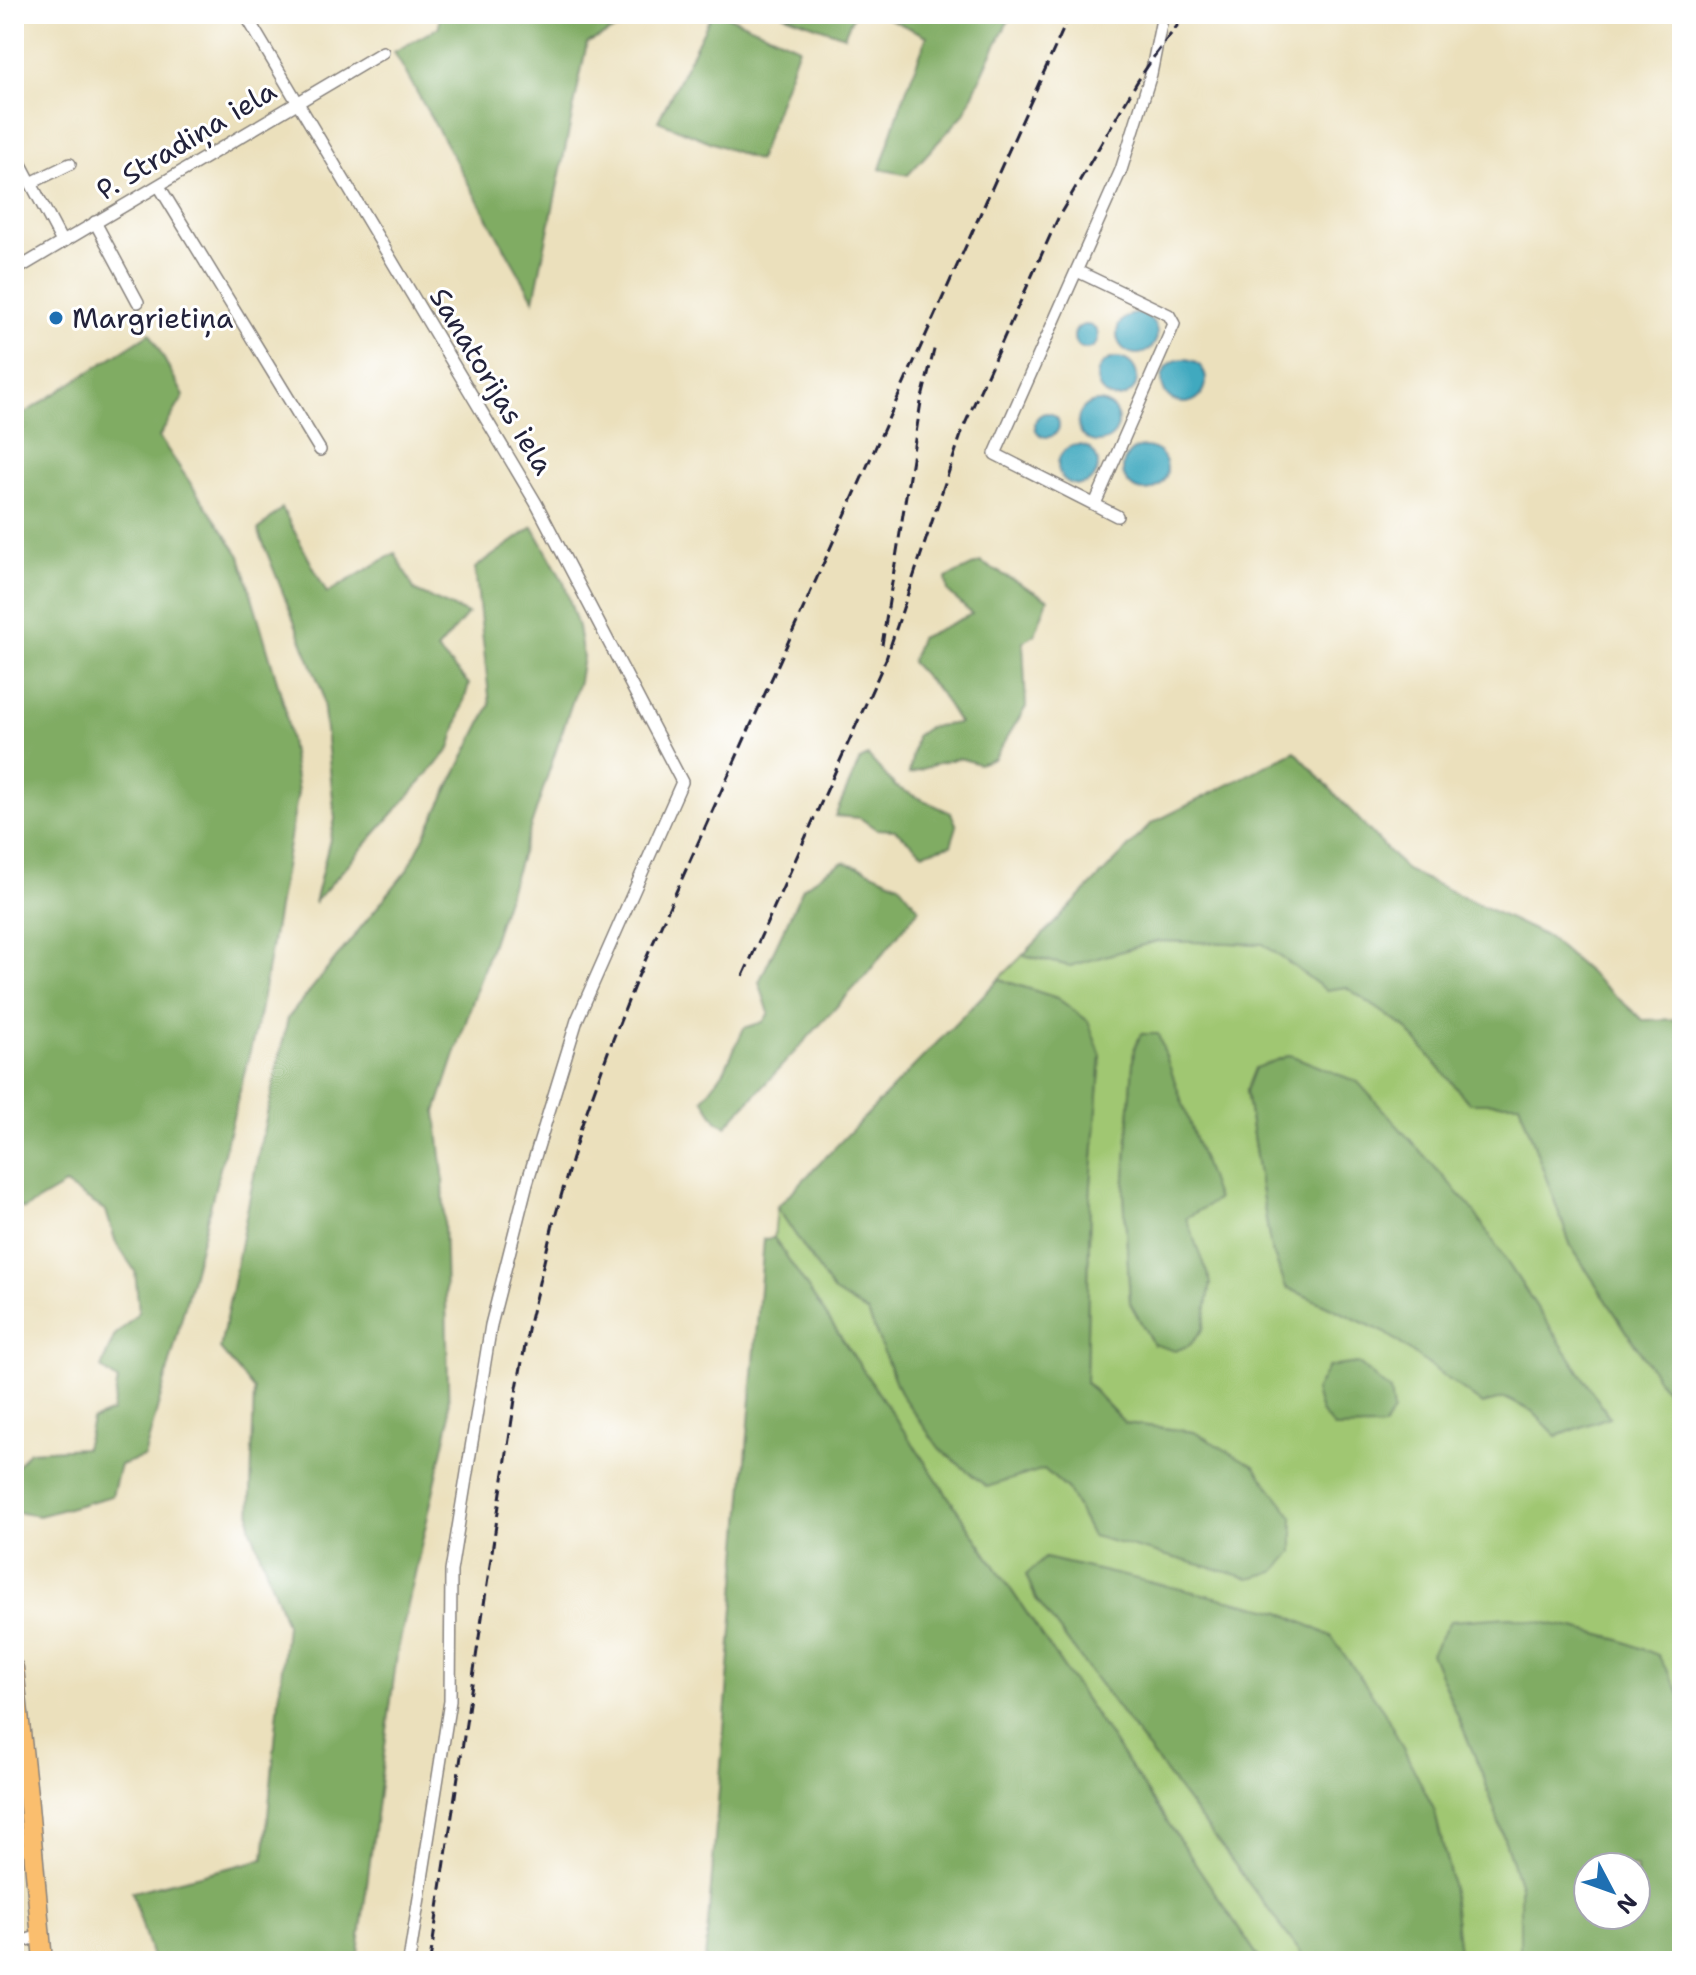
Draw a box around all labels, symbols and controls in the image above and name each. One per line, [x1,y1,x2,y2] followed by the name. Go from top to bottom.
[89,71,283,210] street label: P. Stradiņa iela
[421,280,563,482] street label: Sanatorijas iela
[72,299,233,338] place label: Margrietiņa
[47,309,65,327] marker: Margrietiņa
[1572,1851,1652,1931] north arrow
[1610,1888,1643,1920] text: N

